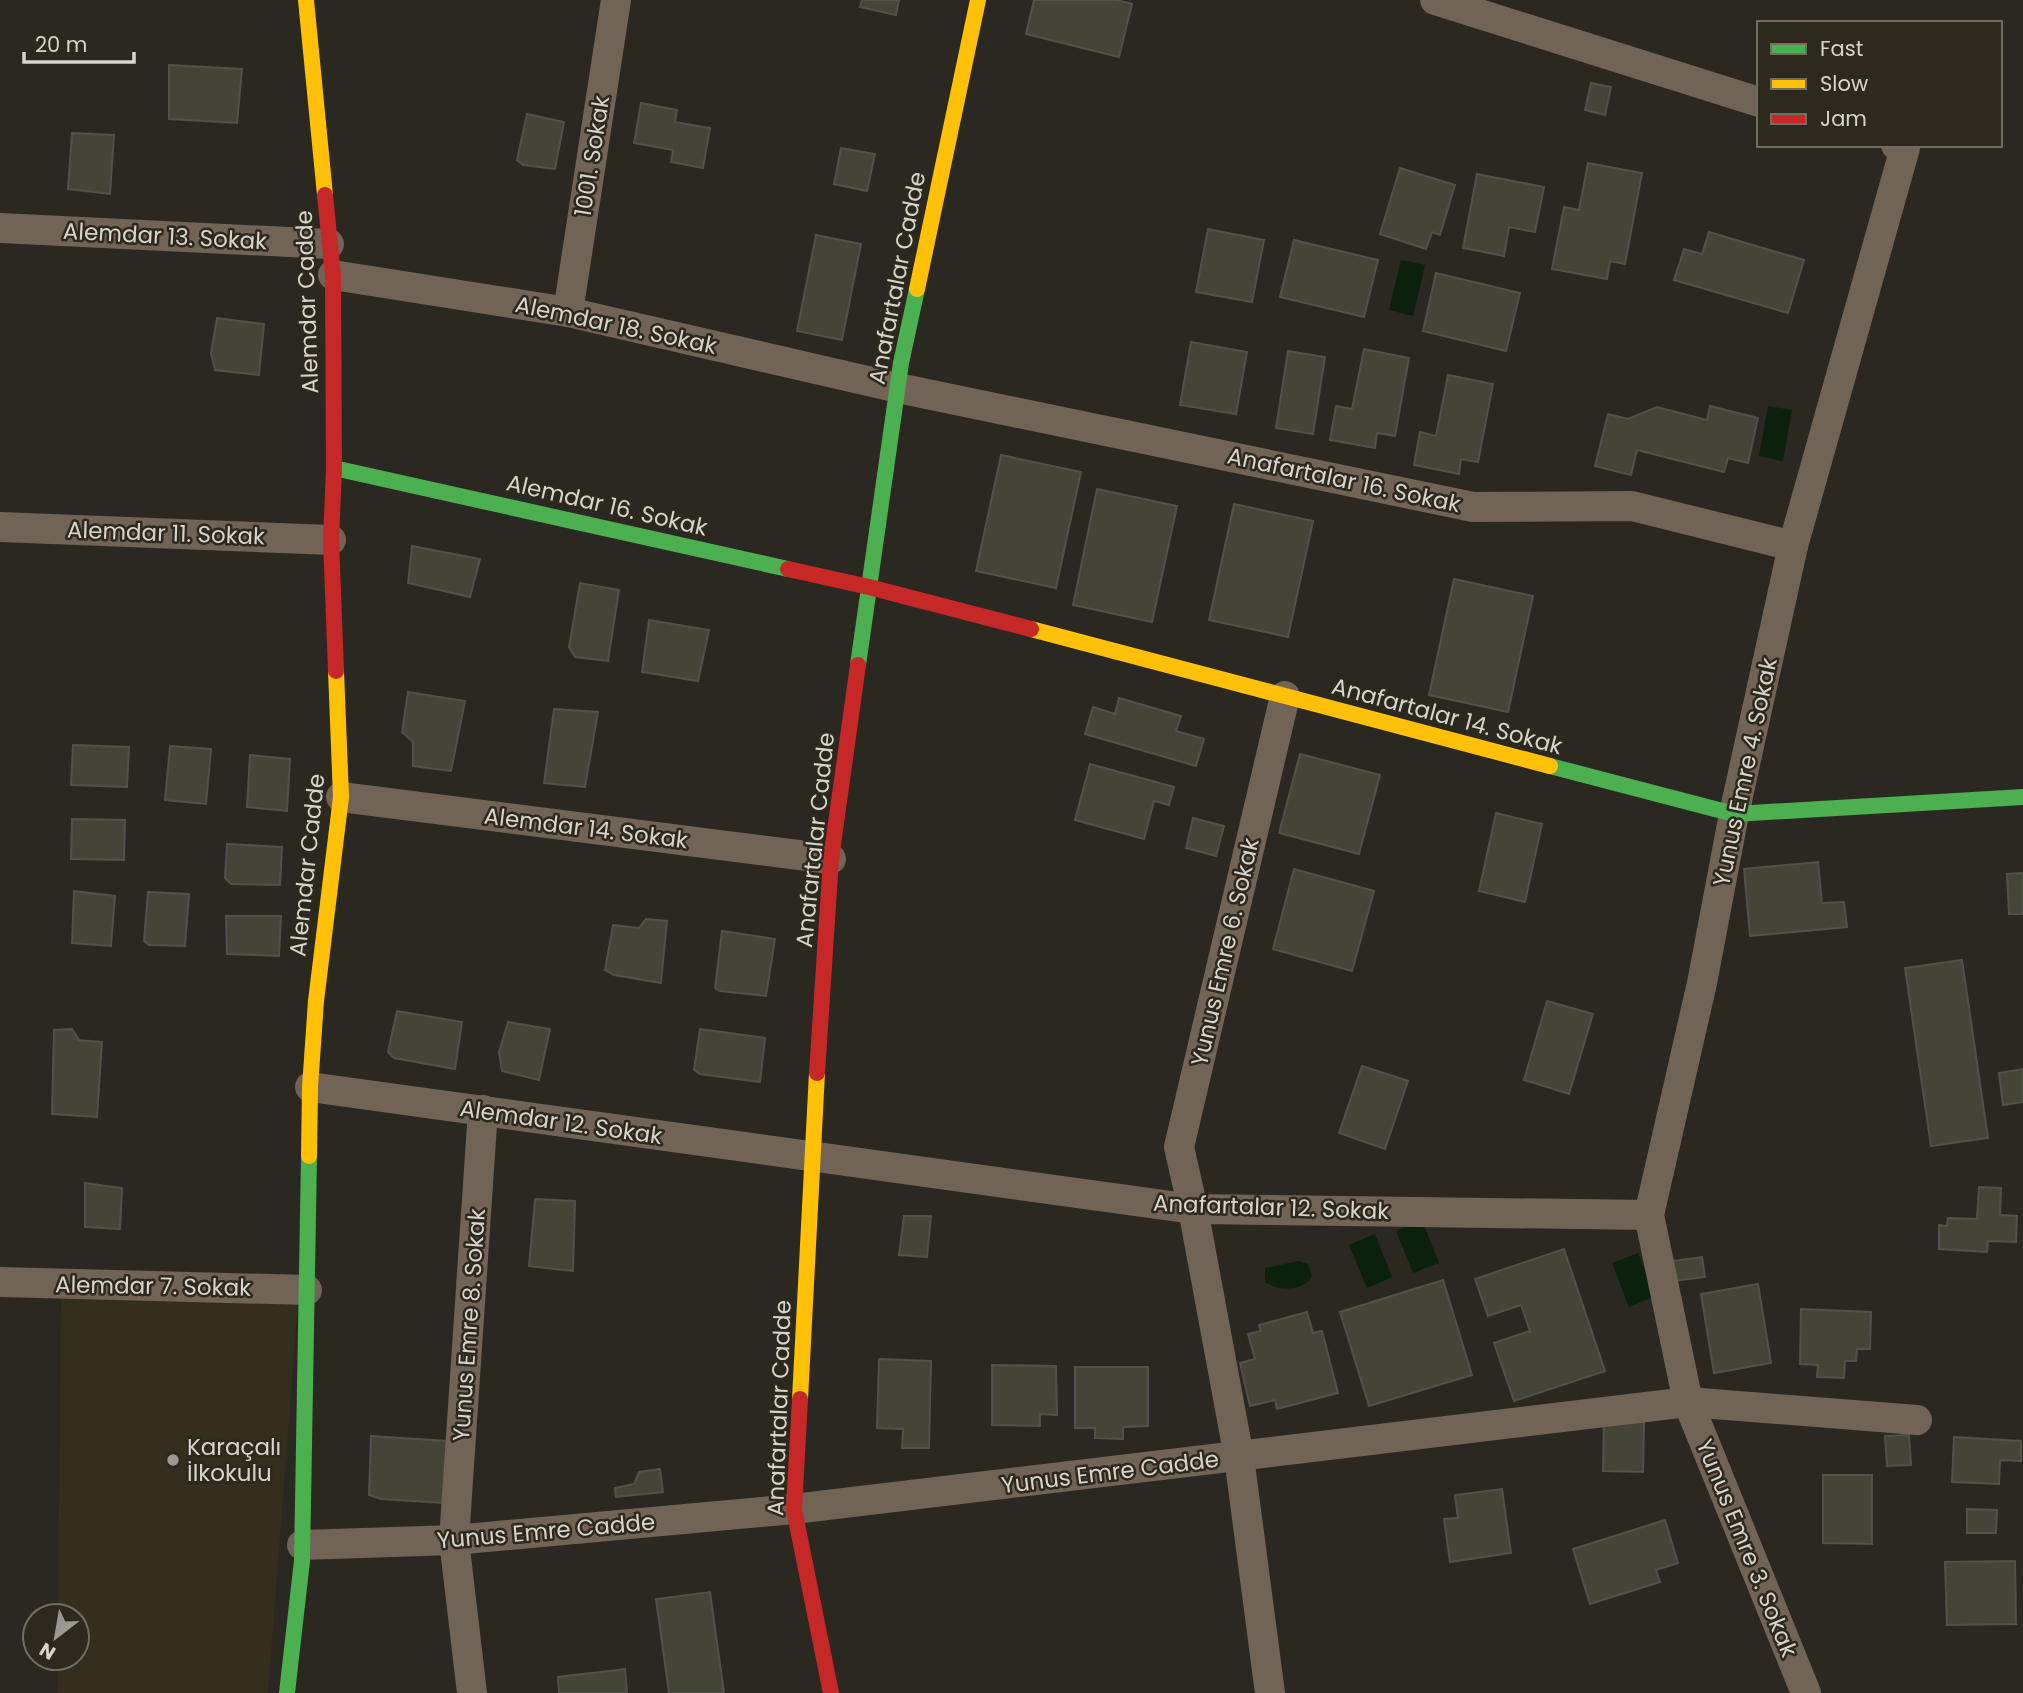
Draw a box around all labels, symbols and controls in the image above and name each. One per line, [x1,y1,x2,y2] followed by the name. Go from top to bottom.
[24,21,135,65] scale bar
[1757,21,2002,147] legend
[35,30,88,59] text: 20 m
[1820,34,1863,63] text: Fast
[1820,69,1868,98] text: Slow
[567,93,617,219] street label: 1001. Sokak
[1820,104,1867,133] text: Jam
[861,169,933,387] street label: Anafartalar Cadde
[288,210,326,394] street label: Alemdar Cadde
[62,215,268,257] street label: Alemdar 13. Sokak
[512,288,720,362] street label: Alemdar 18. Sokak
[1224,440,1464,520] street label: Anafartalar 16. Sokak
[503,466,711,544] street label: Alemdar 16. Sokak
[66,514,266,552] street label: Alemdar 11. Sokak
[1705,655,1785,889] street label: Yunus Emre 4. Sokak
[1328,670,1566,762] street label: Anafartalar 14. Sokak
[788,731,842,949] street label: Anafartalar Cadde
[281,772,333,958] street label: Alemdar Cadde
[482,800,690,856] street label: Alemdar 14. Sokak
[1183,835,1267,1069] street label: Yunus Emre 6. Sokak
[458,1092,664,1152] street label: Alemdar 12. Sokak
[1152,1187,1390,1227] street label: Anafartalar 12. Sokak
[445,1207,493,1442] street label: Yunus Emre 8. Sokak
[55,1268,251,1304] street label: Alemdar 7. Sokak
[759,1300,799,1516] street label: Anafartalar Cadde
[187,1431,281,1489] place label: Karaçalı İlkokulu
[1689,1434,1805,1662] street label: Yunus Emre 3. Sokak
[999,1443,1221,1501] street label: Yunus Emre Cadde
[165,1452,181,1468] marker: Karaçalı İlkokulu
[436,1506,656,1556] street label: Yunus Emre Cadde
[21,1602,91,1672] north arrow
[34,1636,61,1666] text: N

